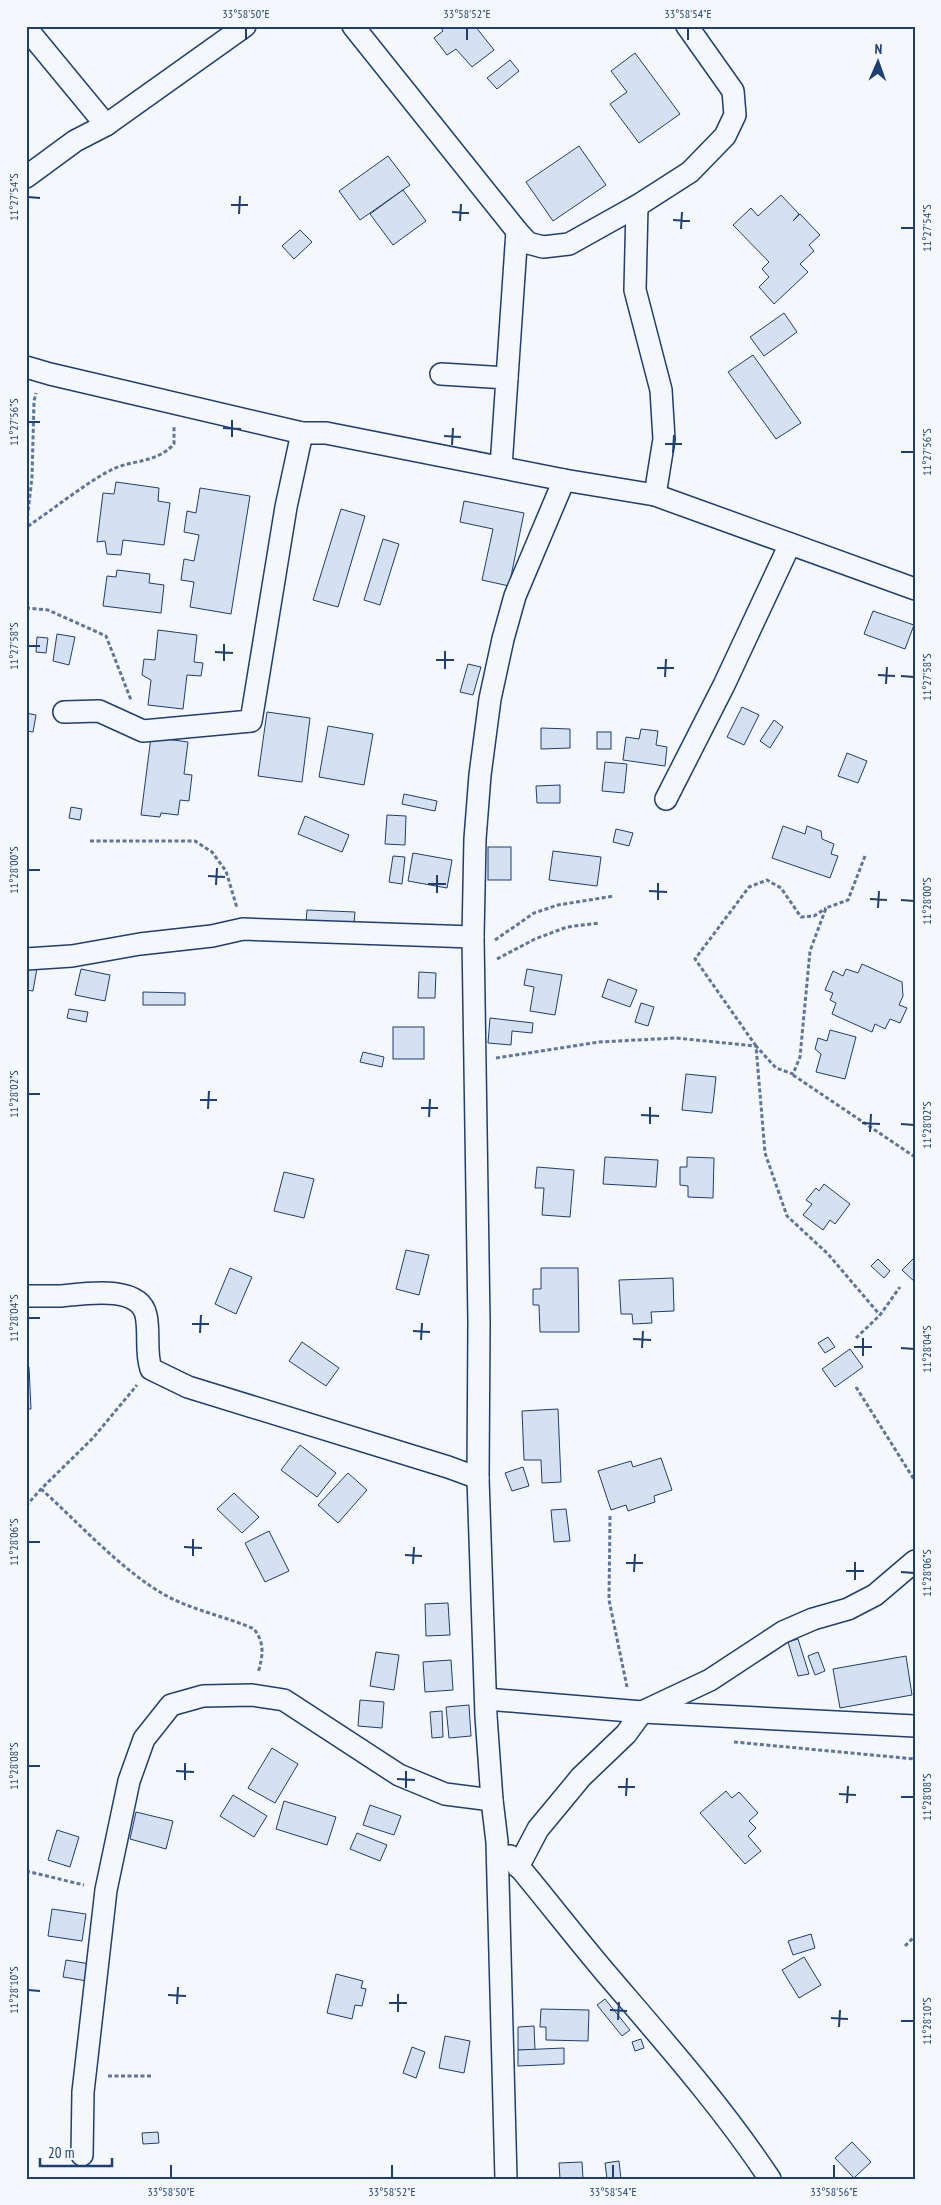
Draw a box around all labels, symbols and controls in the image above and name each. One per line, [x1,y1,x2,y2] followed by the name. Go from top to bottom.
[222,6,270,21] text: 33°58'50"E
[443,6,491,21] text: 33°58'52"E
[664,6,712,21] text: 33°58'54"E
[854,38,904,88] north arrow
[874,40,883,58] text: N
[6,173,21,221] text: 11°27'54"S
[919,204,934,252] text: 11°27'54"S
[6,398,21,446] text: 11°27'56"S
[919,428,934,476] text: 11°27'56"S
[6,622,21,670] text: 11°27'58"S
[919,653,934,701] text: 11°27'58"S
[6,846,21,894] text: 11°28'00"S
[919,877,934,925] text: 11°28'00"S
[6,1070,21,1118] text: 11°28'02"S
[919,1101,934,1149] text: 11°28'02"S
[6,1294,21,1342] text: 11°28'04"S
[919,1325,934,1373] text: 11°28'04"S
[6,1518,21,1566] text: 11°28'06"S
[919,1549,934,1597] text: 11°28'06"S
[6,1742,21,1790] text: 11°28'08"S
[919,1773,934,1821] text: 11°28'08"S
[6,1966,21,2014] text: 11°28'10"S
[919,1997,934,2045] text: 11°28'10"S
[40,2135,112,2167] scale bar
[48,2143,74,2162] text: 20 m
[147,2184,195,2199] text: 33°58'50"E
[368,2184,416,2199] text: 33°58'52"E
[589,2184,637,2199] text: 33°58'54"E
[810,2184,858,2199] text: 33°58'56"E

